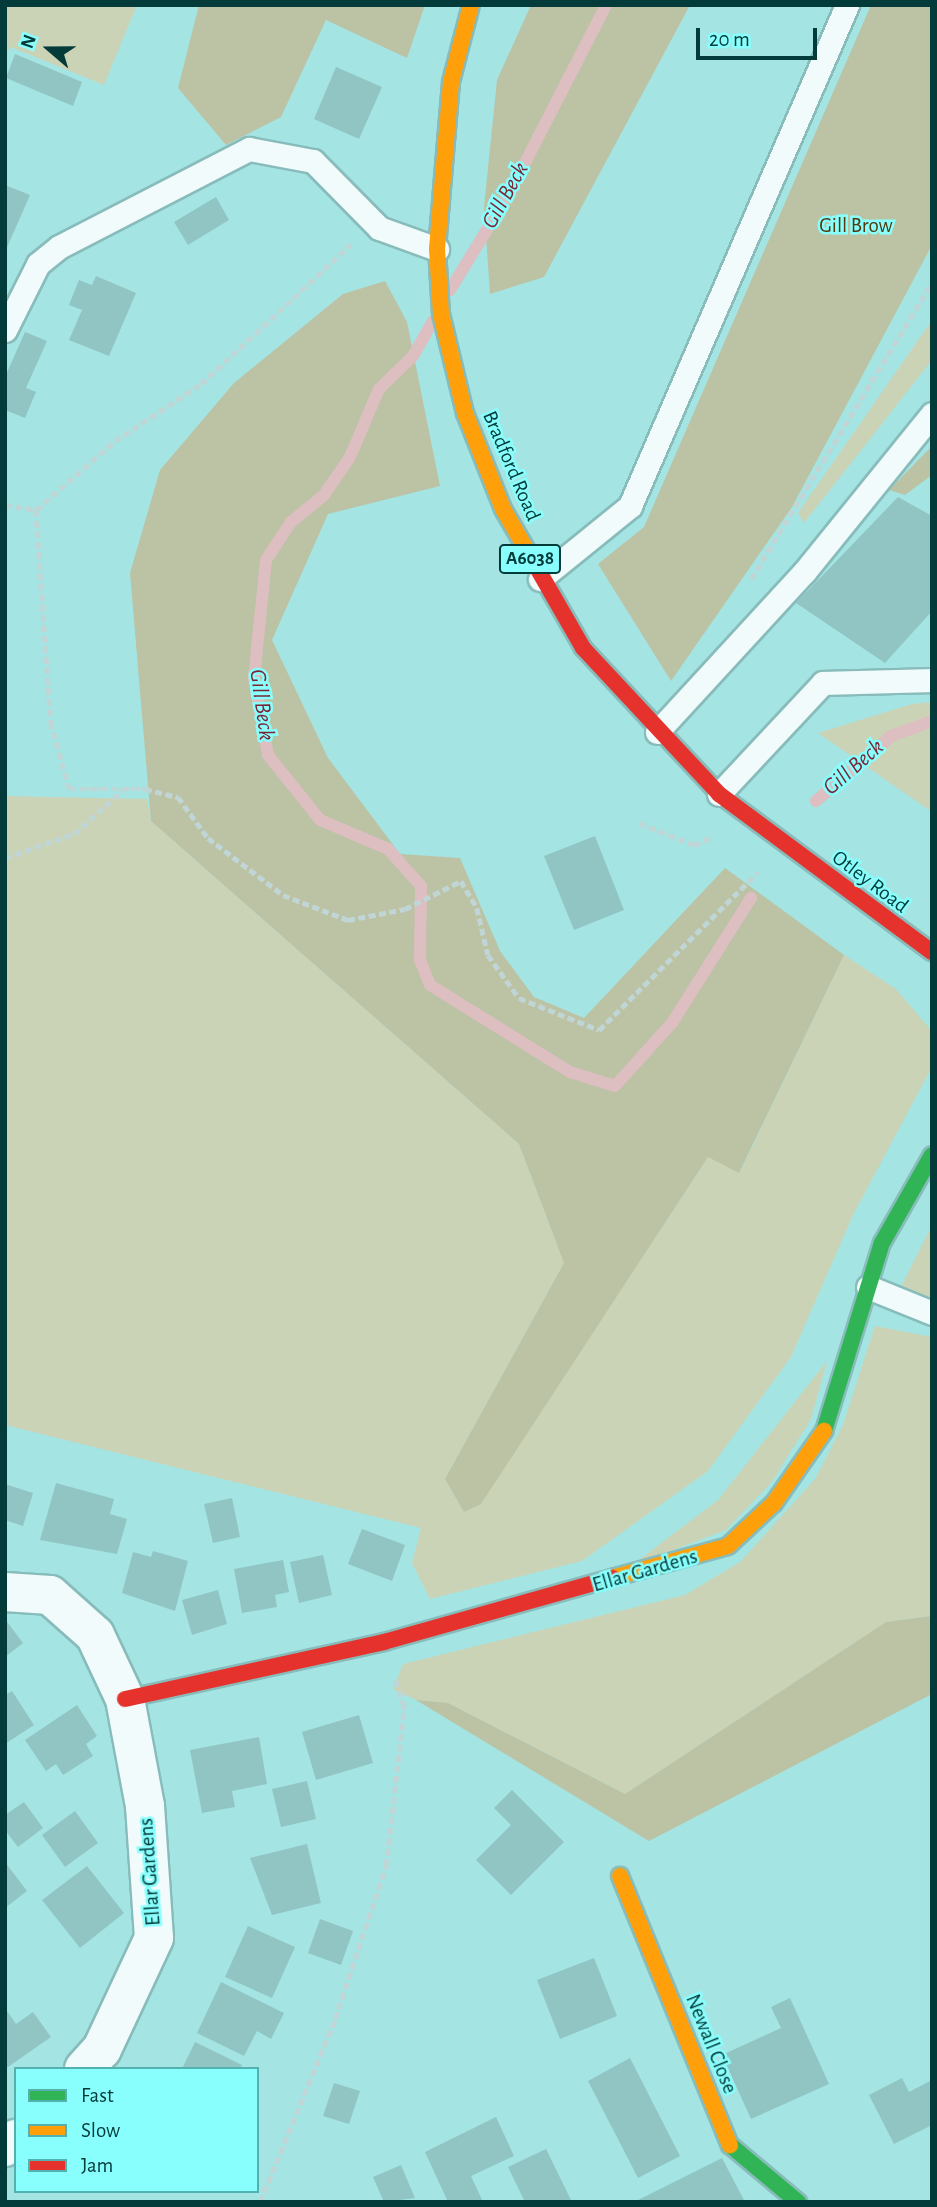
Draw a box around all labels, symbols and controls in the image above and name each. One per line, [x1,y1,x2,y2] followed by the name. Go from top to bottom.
[14,14,84,84] north arrow
[699,14,820,58] scale bar
[709,29,750,50] text: 20 m
[18,32,40,51] text: N
[477,158,535,234] water label: Gill Beck
[819,213,893,239] park label: Gill Brow
[477,407,545,525] street label: Bradford Road
[498,544,562,574] road number: A6038
[242,668,280,742] water label: Gill Beck
[818,734,890,802] water label: Gill Beck
[827,845,913,919] street label: Otley Road
[590,1544,700,1598] street label: Ellar Gardens
[134,1817,166,1927] street label: Ellar Gardens
[680,1991,742,2097] street label: Newall Close
[14,2067,259,2193] legend
[81,2085,114,2106] text: Fast
[81,2120,120,2141] text: Slow
[81,2155,113,2176] text: Jam

